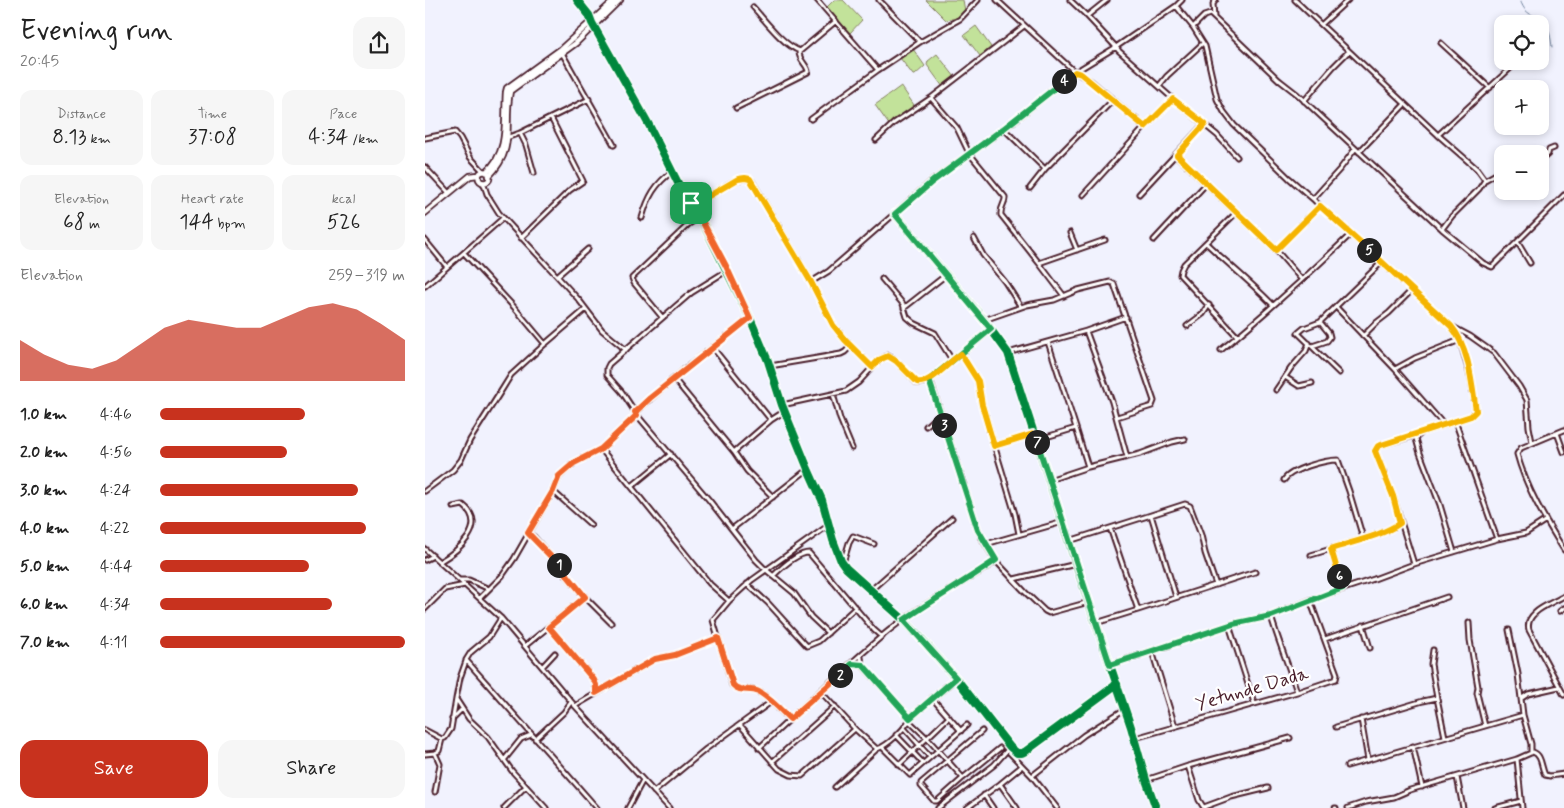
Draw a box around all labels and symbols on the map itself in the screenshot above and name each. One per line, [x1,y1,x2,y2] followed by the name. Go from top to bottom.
[1051,68,1077,94] pin: 4
[670,182,712,224] pin
[1357,238,1381,262] pin: 5
[931,412,957,438] pin: 3
[1025,430,1049,454] pin: 7
[547,552,571,578] pin: 1
[1327,564,1351,588] pin: 6
[1193,661,1312,717] street label: Yetunde Dada
[827,662,853,688] pin: 2

